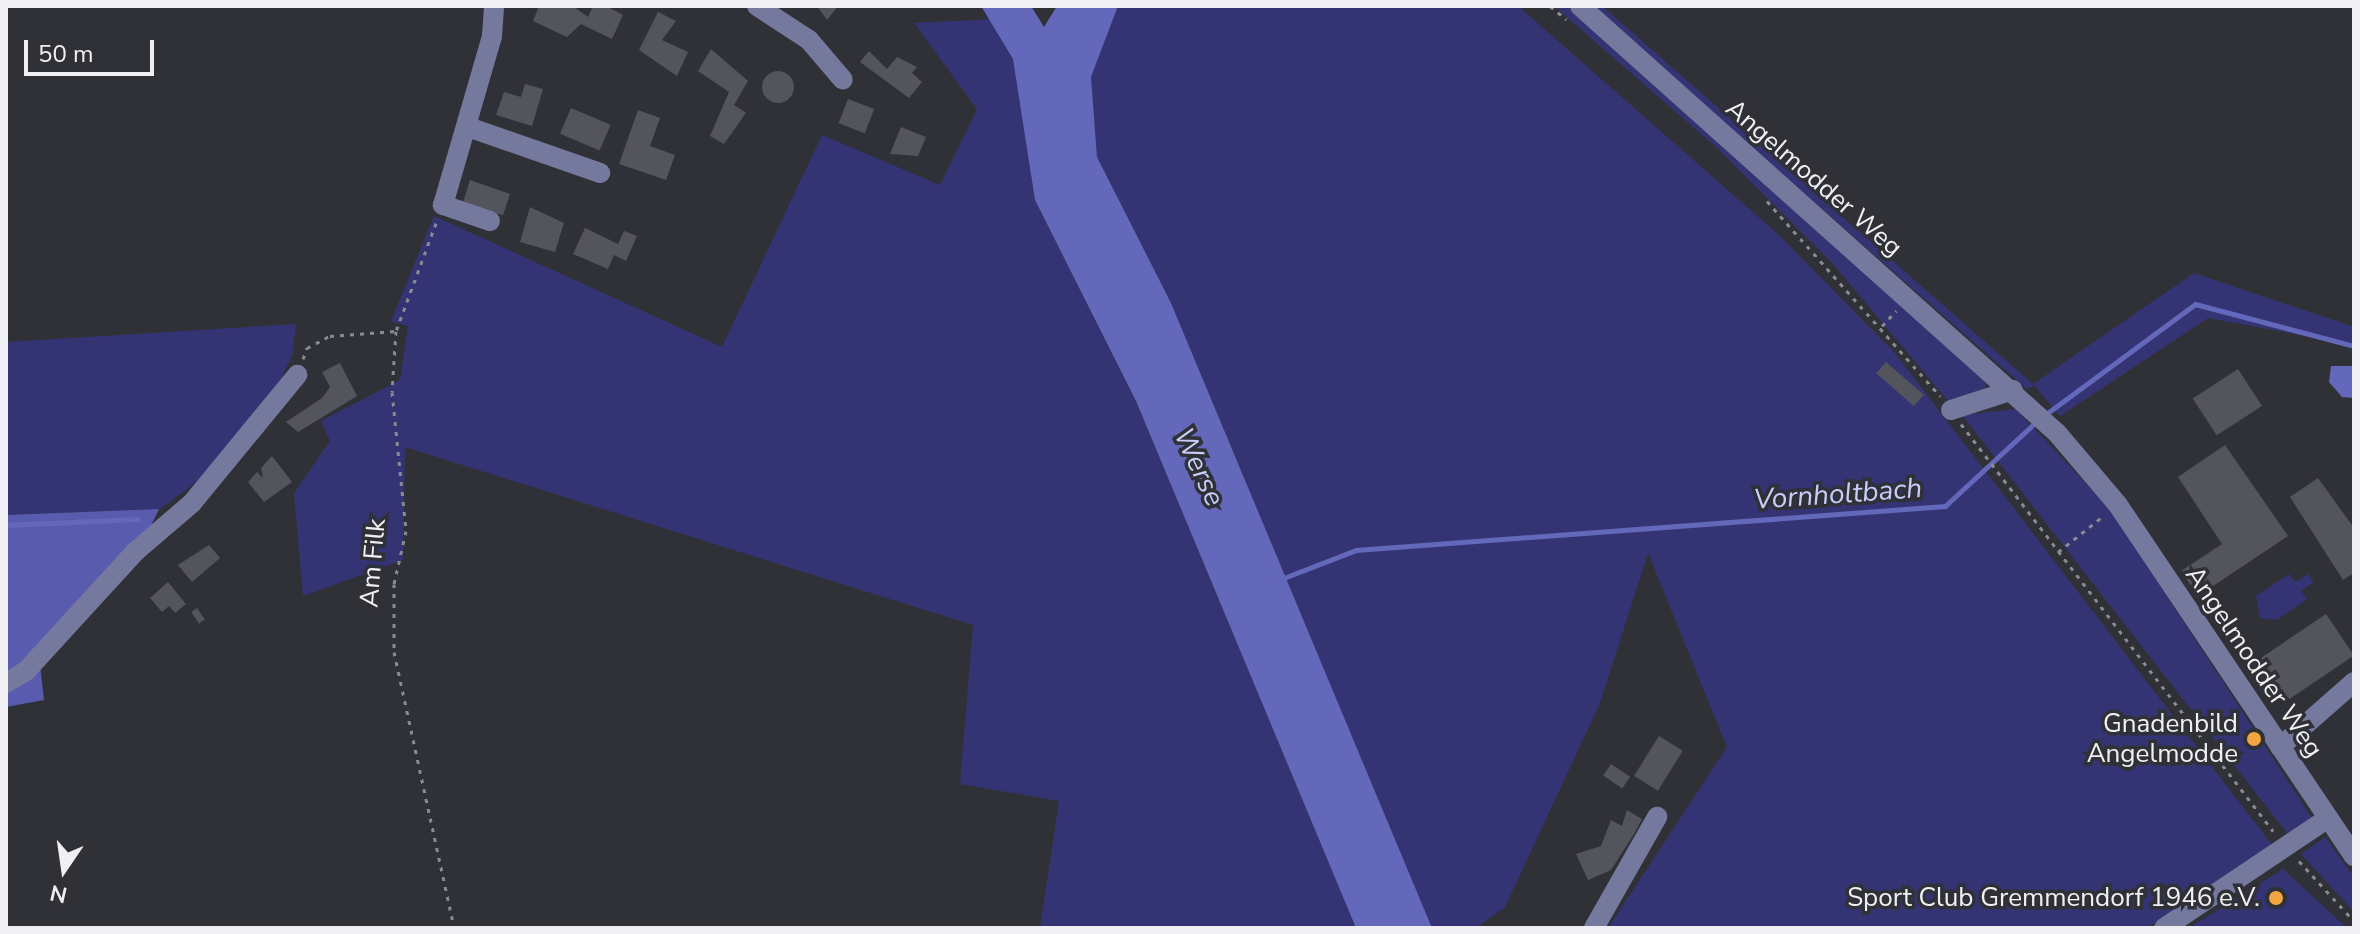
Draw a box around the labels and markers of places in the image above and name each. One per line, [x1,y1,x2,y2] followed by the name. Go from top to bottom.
[2087,708,2238,770] place label: Gnadenbild Angelmodde
[2245,730,2263,748] marker: Gnadenbild Angelmodde
[1847,882,2260,914] place label: Sport Club Gremmendorf 1946 e.V.
[2267,889,2285,907] marker: Sport Club Gremmendorf 1946 e.V.

